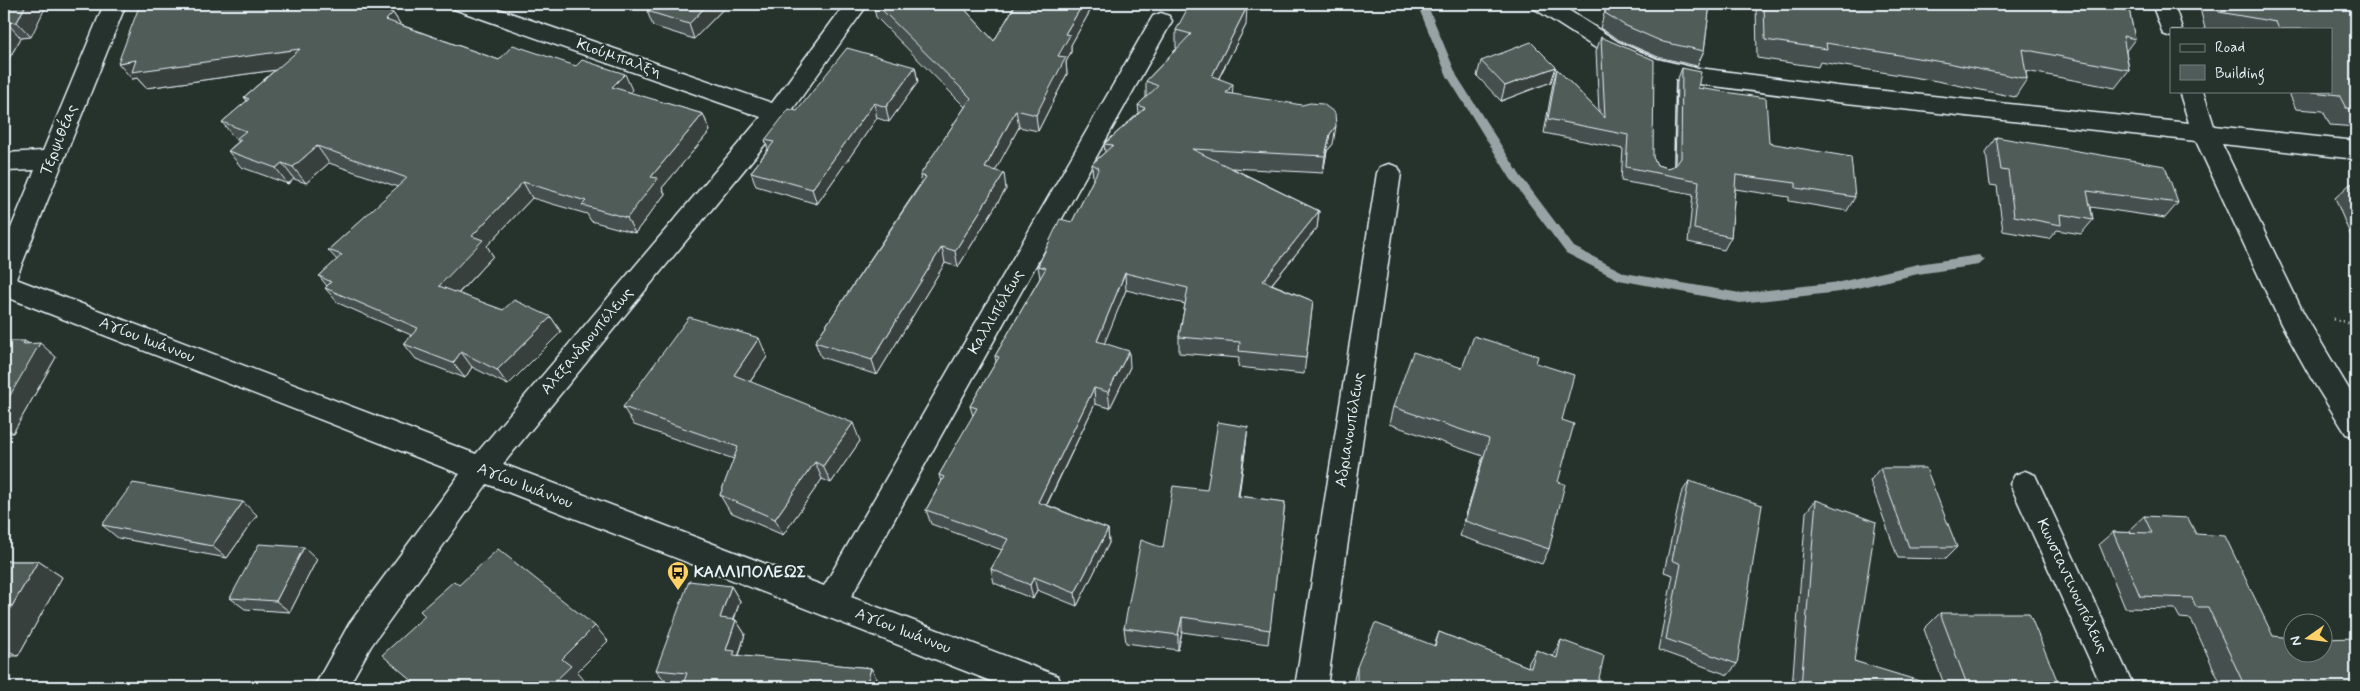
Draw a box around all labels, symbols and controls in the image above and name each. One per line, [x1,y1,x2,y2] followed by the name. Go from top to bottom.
[2170,28,2332,92] legend
[574,34,664,82] street label: Κιούμπαλξη
[2215,38,2245,58] text: Road
[2215,64,2265,85] text: Building
[34,101,83,179] street label: Τερψιθέας
[963,266,1029,358] street label: Καλλιπόλεως
[536,283,638,399] street label: Αλεξανδρουπόλεως
[96,312,198,368] street label: Αγίου Ιωάννου
[1331,371,1369,489] street label: Αδριανουπόλεως
[474,458,576,514] street label: Αγίου Ιωάννου
[2031,515,2113,657] street label: Κωνσταντινουπόλεως
[666,560,690,591] bus stop icon: ΚΑΛΛΙΠΟΛΕΩΣ
[694,562,806,583] place label: ΚΑΛΛΙΠΟΛΕΩΣ
[852,603,954,659] street label: Αγίου Ιωάννου
[2282,614,2332,664] north arrow
[2286,634,2306,648] text: N

